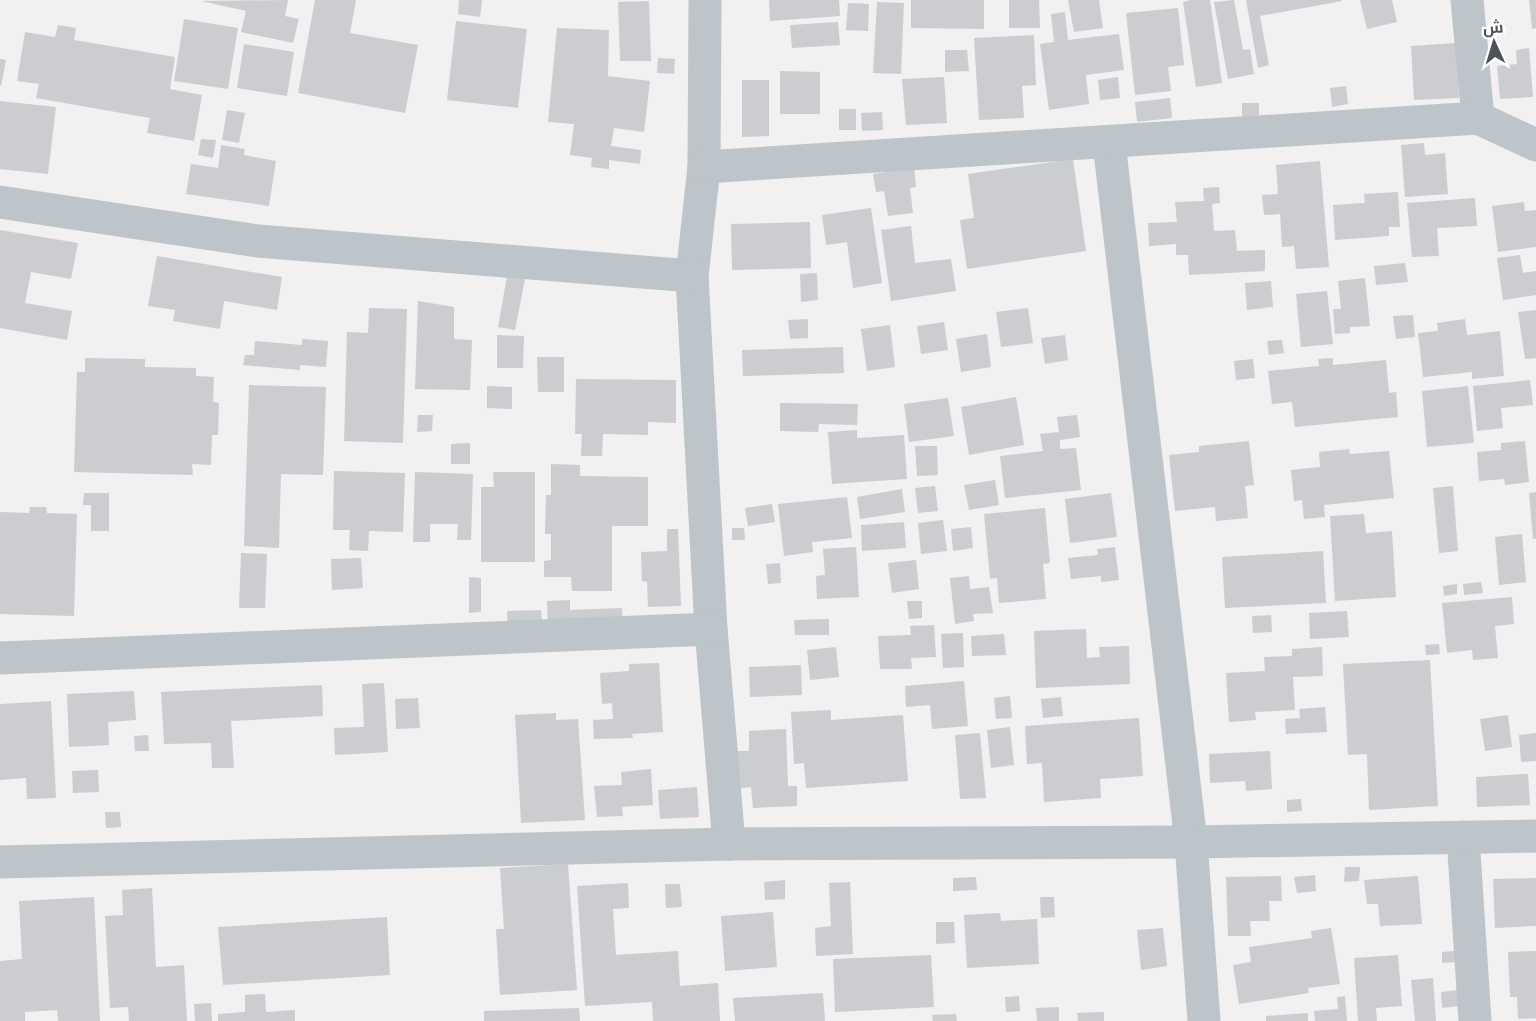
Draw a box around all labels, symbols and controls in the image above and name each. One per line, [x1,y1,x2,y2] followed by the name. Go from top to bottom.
[1464,12,1524,72] north arrow
[1482,17,1504,38] text: ش

